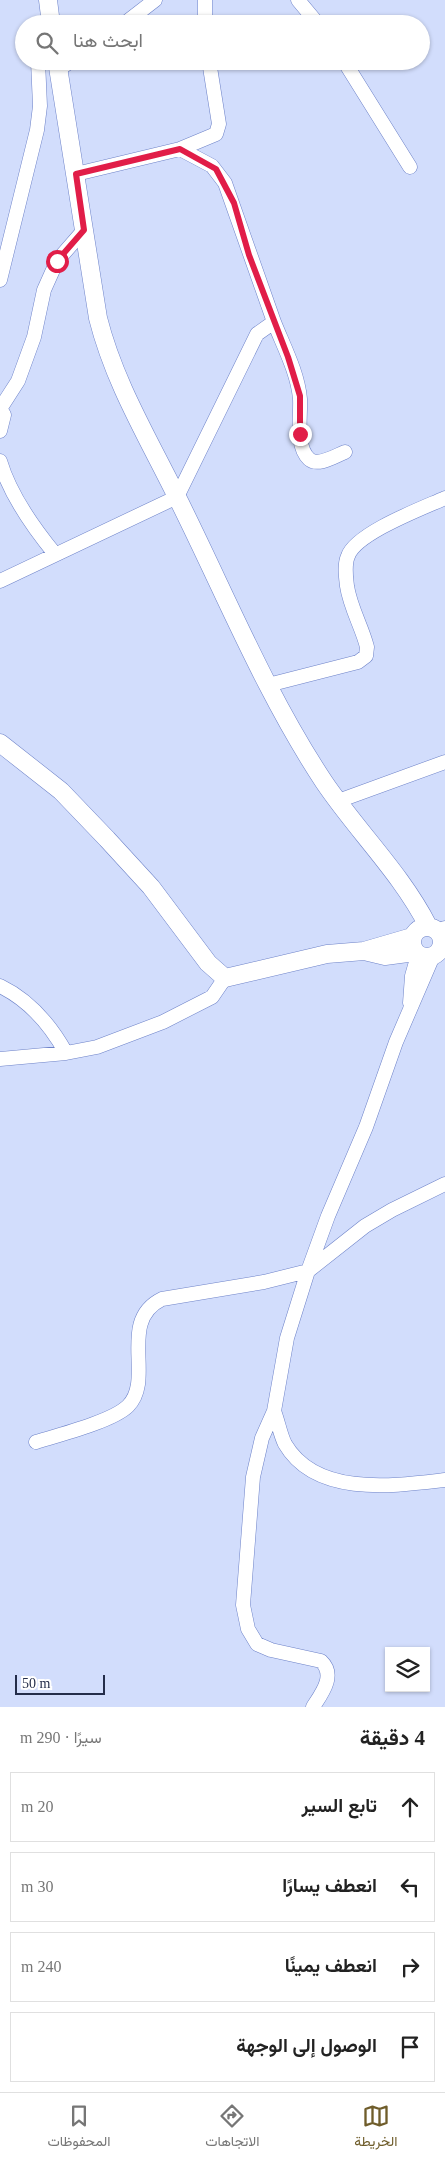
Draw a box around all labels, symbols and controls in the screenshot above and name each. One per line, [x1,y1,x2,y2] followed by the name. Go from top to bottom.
[15,15,430,70] search box
[33,29,61,57] icon: search
[73,30,143,51] text: ابحث هنا
[46,250,69,273] route start
[289,423,312,446] route end
[385,1647,430,1692] map controls
[385,1647,430,1692] button: layers
[15,1672,105,1695] scale bar
[22,1676,50,1691] text: 50 m
[360,1726,425,1750] text: 4 دقيقة
[20,1729,102,1746] text: سيرًا · 290 m
[396,1793,424,1821] icon: ahead
[301,1795,377,1816] text: تابع السير
[21,1798,53,1815] text: 20 m
[396,1873,424,1901] icon: left
[282,1875,377,1896] text: انعطف يسارًا
[21,1878,53,1895] text: 30 m
[396,1953,424,1981] icon: right
[285,1955,377,1976] text: انعطف يمينًا
[21,1958,61,1975] text: 240 m
[396,2033,424,2061] icon: arrive
[236,2035,377,2056] text: الوصول إلى الوجهة
[47,2102,110,2154] tab: المحفوظات
[205,2102,260,2154] tab: الاتجاهات
[354,2102,398,2154] tab: الخريطة

